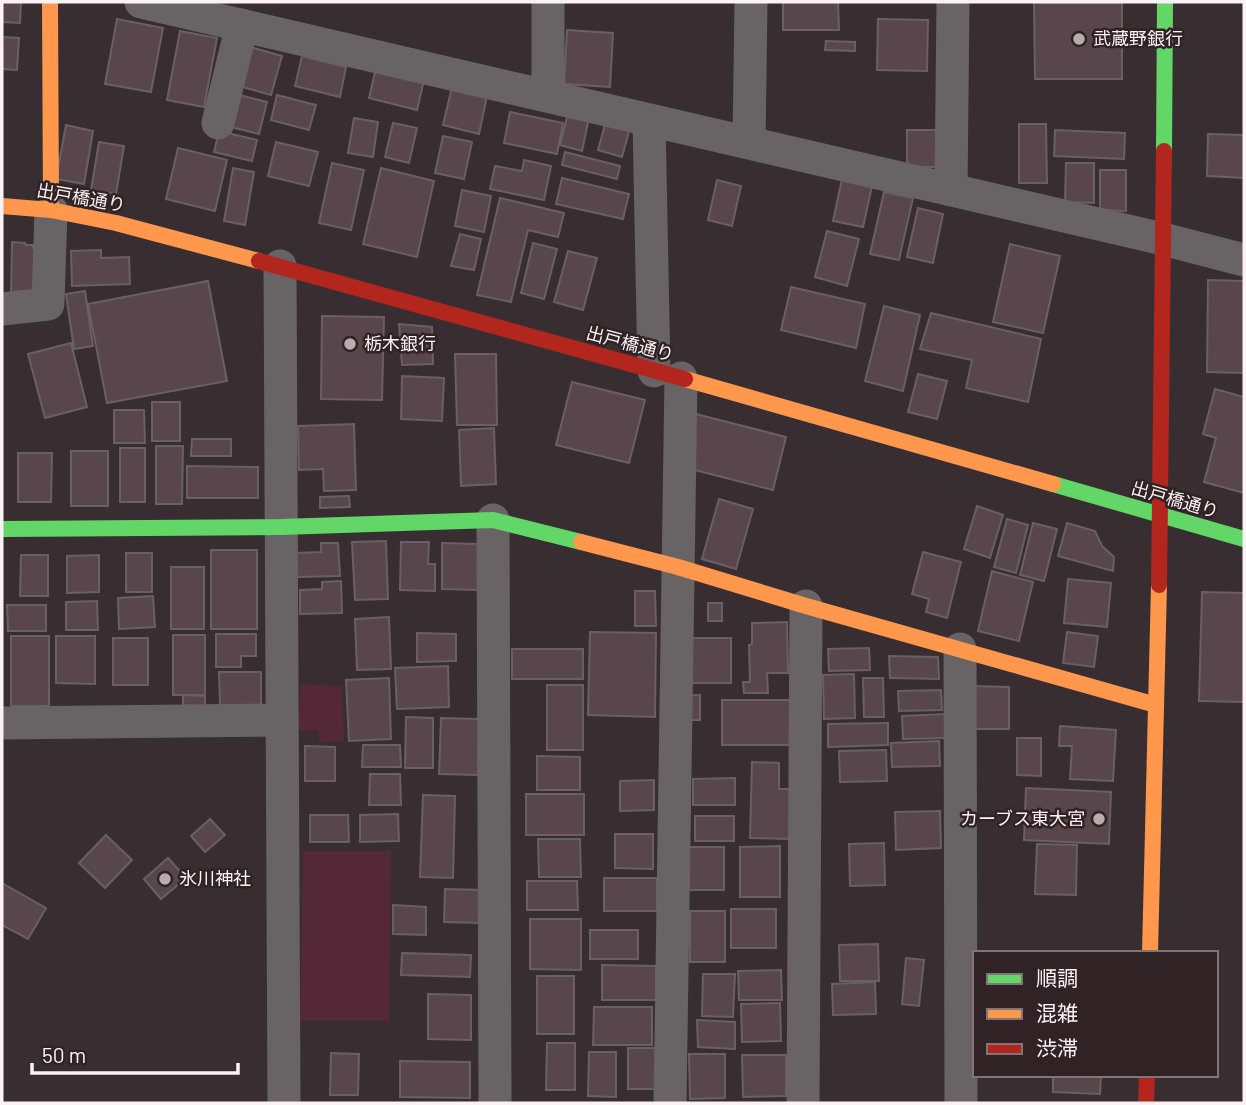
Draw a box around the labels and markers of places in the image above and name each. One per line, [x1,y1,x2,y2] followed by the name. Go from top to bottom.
[1093,27,1183,49] place label: 武蔵野銀行
[1071,31,1087,47] marker: 武蔵野銀行
[364,332,436,354] place label: 栃木銀行
[342,336,358,352] marker: 栃木銀行
[960,807,1085,829] place label: カーブス東大宮
[1091,811,1107,827] marker: カーブス東大宮
[179,867,251,889] place label: 氷川神社
[157,871,173,887] marker: 氷川神社

